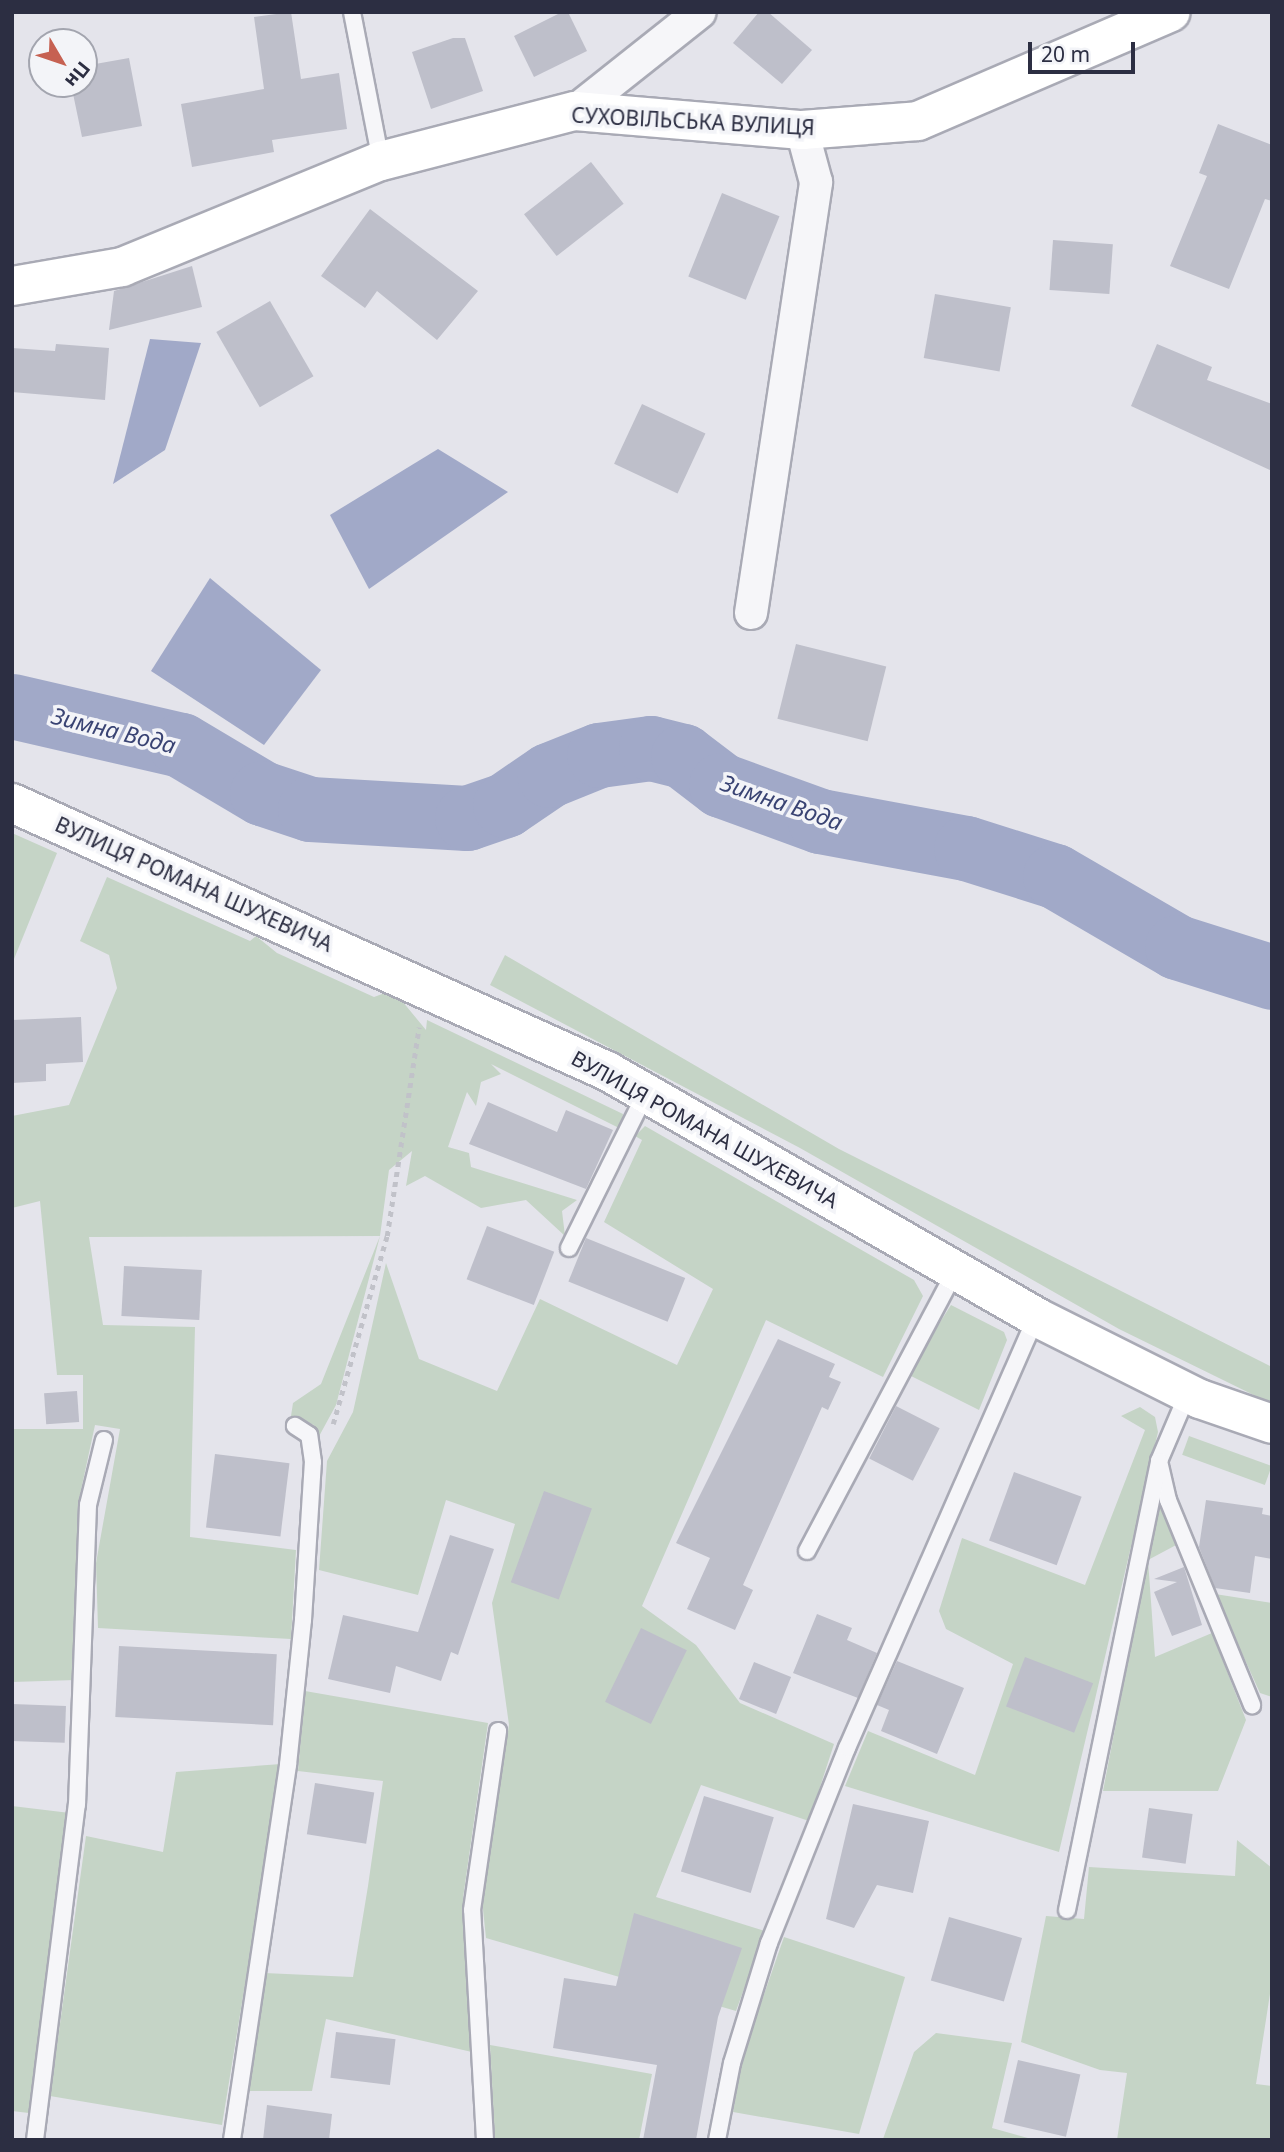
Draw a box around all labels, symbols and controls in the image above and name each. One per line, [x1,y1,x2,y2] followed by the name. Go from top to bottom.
[28,28,98,98] north arrow
[1032,28,1139,72] scale bar
[1041,40,1090,68] text: 20 m
[59,56,96,94] text: Пн
[571,102,815,140] street label: СУХОВІЛЬСЬКА ВУЛИЦЯ
[49,701,179,759] water label: Зимна Вода
[718,768,846,836] water label: Зимна Вода
[51,811,337,957] street label: ВУЛИЦЯ РОМАНА ШУХЕВИЧА
[567,1045,843,1213] street label: ВУЛИЦЯ РОМАНА ШУХЕВИЧА

